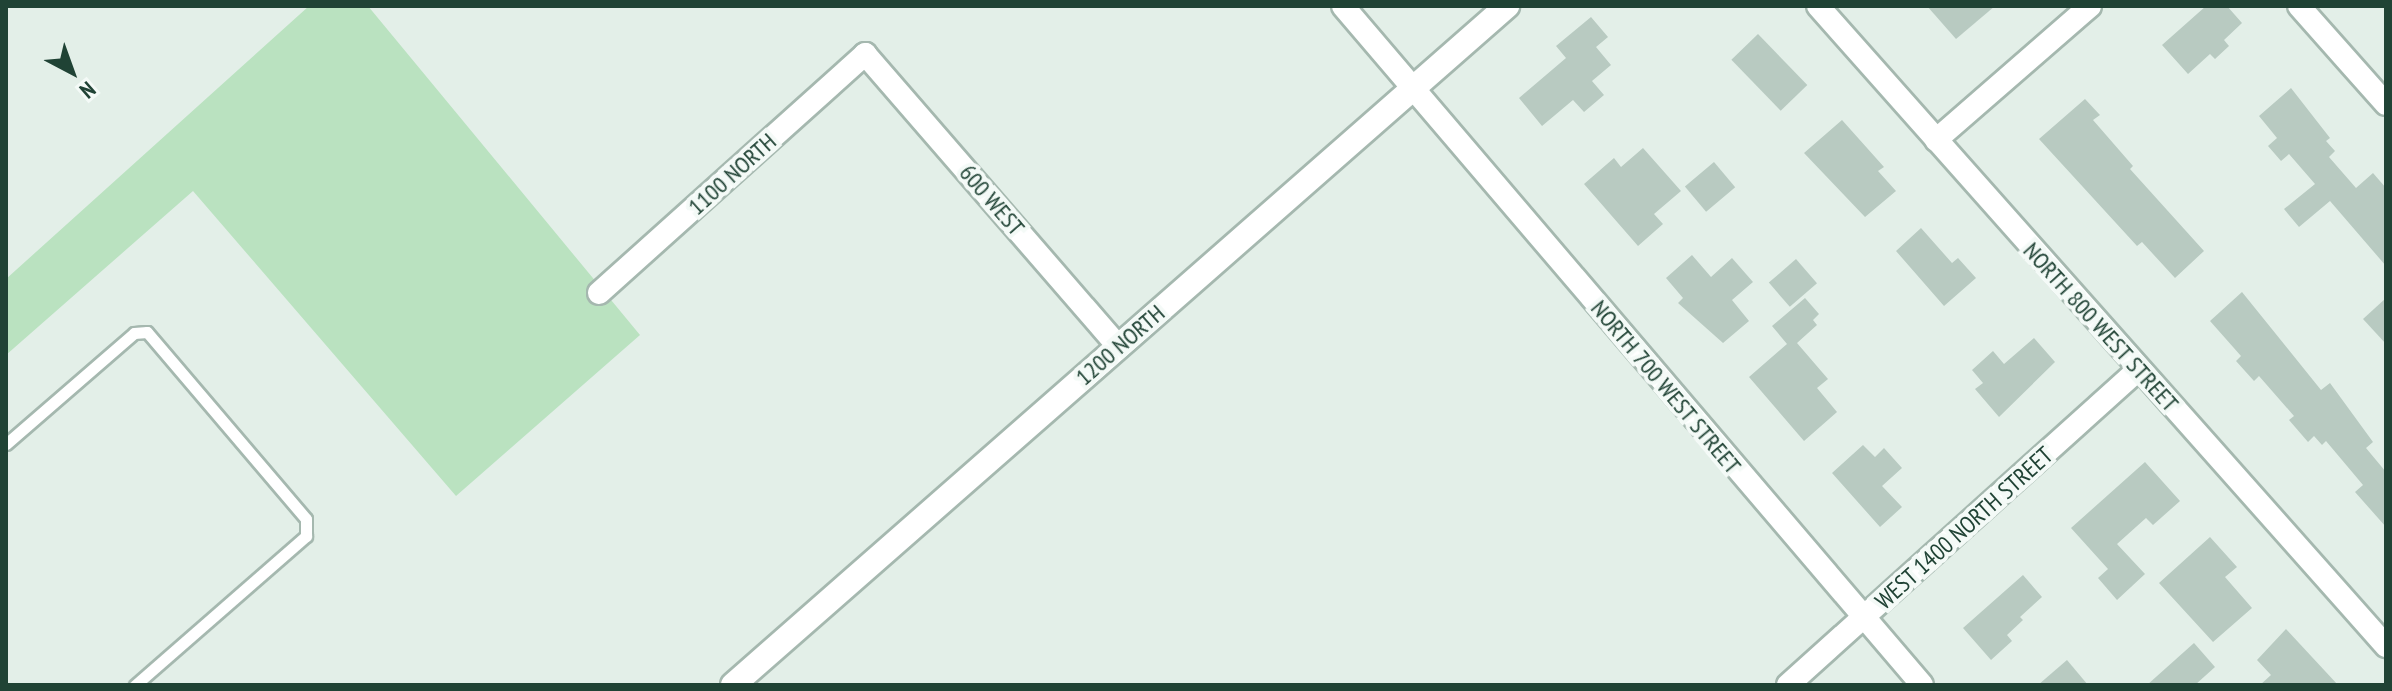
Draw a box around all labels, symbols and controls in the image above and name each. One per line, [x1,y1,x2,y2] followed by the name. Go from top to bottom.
[32,32,112,112] north arrow
[74,76,101,105] text: N
[682,127,782,221] street label: 1100 NORTH
[953,159,1031,241] street label: 600 WEST
[2017,236,2185,418] street label: NORTH 800 WEST STREET
[1585,294,1747,480] street label: NORTH 700 WEST STREET
[1070,299,1170,391] street label: 1200 NORTH
[1869,440,2059,616] street label: WEST 1400 NORTH STREET

